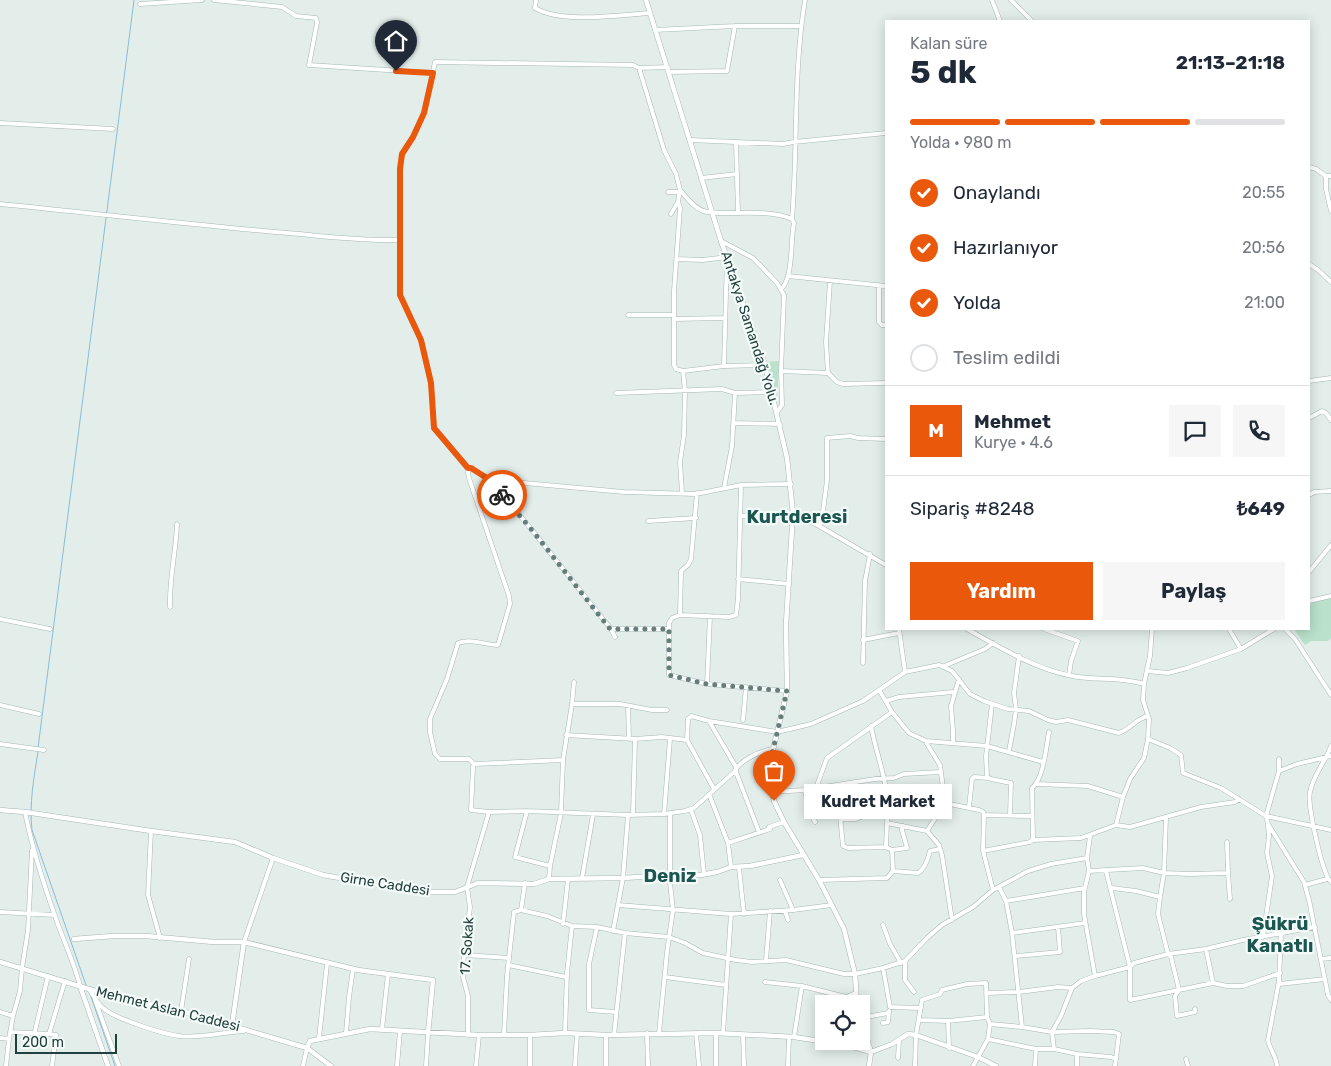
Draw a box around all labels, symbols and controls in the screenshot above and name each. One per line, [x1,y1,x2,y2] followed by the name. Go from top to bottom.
[375,20,417,71] pin
[382,27,410,55] icon: home
[910,34,987,53] text: Kalan süre
[1176,51,1285,74] text: 21:13–21:18
[910,53,976,91] text: 5 dk
[910,133,1012,152] text: Yolda · 980 m
[910,179,938,207] icon: check
[953,181,1041,204] text: Onaylandı
[1242,183,1285,202] text: 20:55
[910,234,938,262] icon: check
[953,236,1058,259] text: Hazırlanıyor
[1242,238,1285,257] text: 20:56
[717,249,783,407] street label: Antakya Samandağ Yolu.
[910,289,938,317] icon: check
[953,291,1001,314] text: Yolda
[1244,293,1285,312] text: 21:00
[953,346,1060,369] text: Teslim edildi
[1169,405,1221,457] button: chat
[1233,405,1285,457] button: phone
[974,410,1051,433] text: Mehmet
[928,419,944,442] text: M
[974,433,1053,452] text: Kurye · 4.6
[477,470,527,520] courier
[488,481,516,509] icon: bike
[910,497,1035,520] text: Sipariş #8248
[1237,497,1285,520] text: ₺649
[747,505,847,528] district label: Kurtderesi
[910,562,1093,620] button: Yardım
[1103,562,1285,620] button: Paylaş
[753,750,795,801] pin
[760,757,788,785] icon: bag
[804,784,952,818] callout: Kudret Market
[821,792,935,811] text: Kudret Market
[643,864,697,887] district label: Deniz
[339,869,431,899] street label: Girne Caddesi
[1247,912,1313,957] district label: Şükrü Kanatlı
[456,916,478,976] street label: 17. Sokak
[94,983,242,1035] street label: Mehmet Aslan Caddesi
[815,995,870,1050] map controls
[815,995,870,1050] button: locate
[15,1031,118,1054] scale bar
[22,1034,64,1051] text: 200 m

